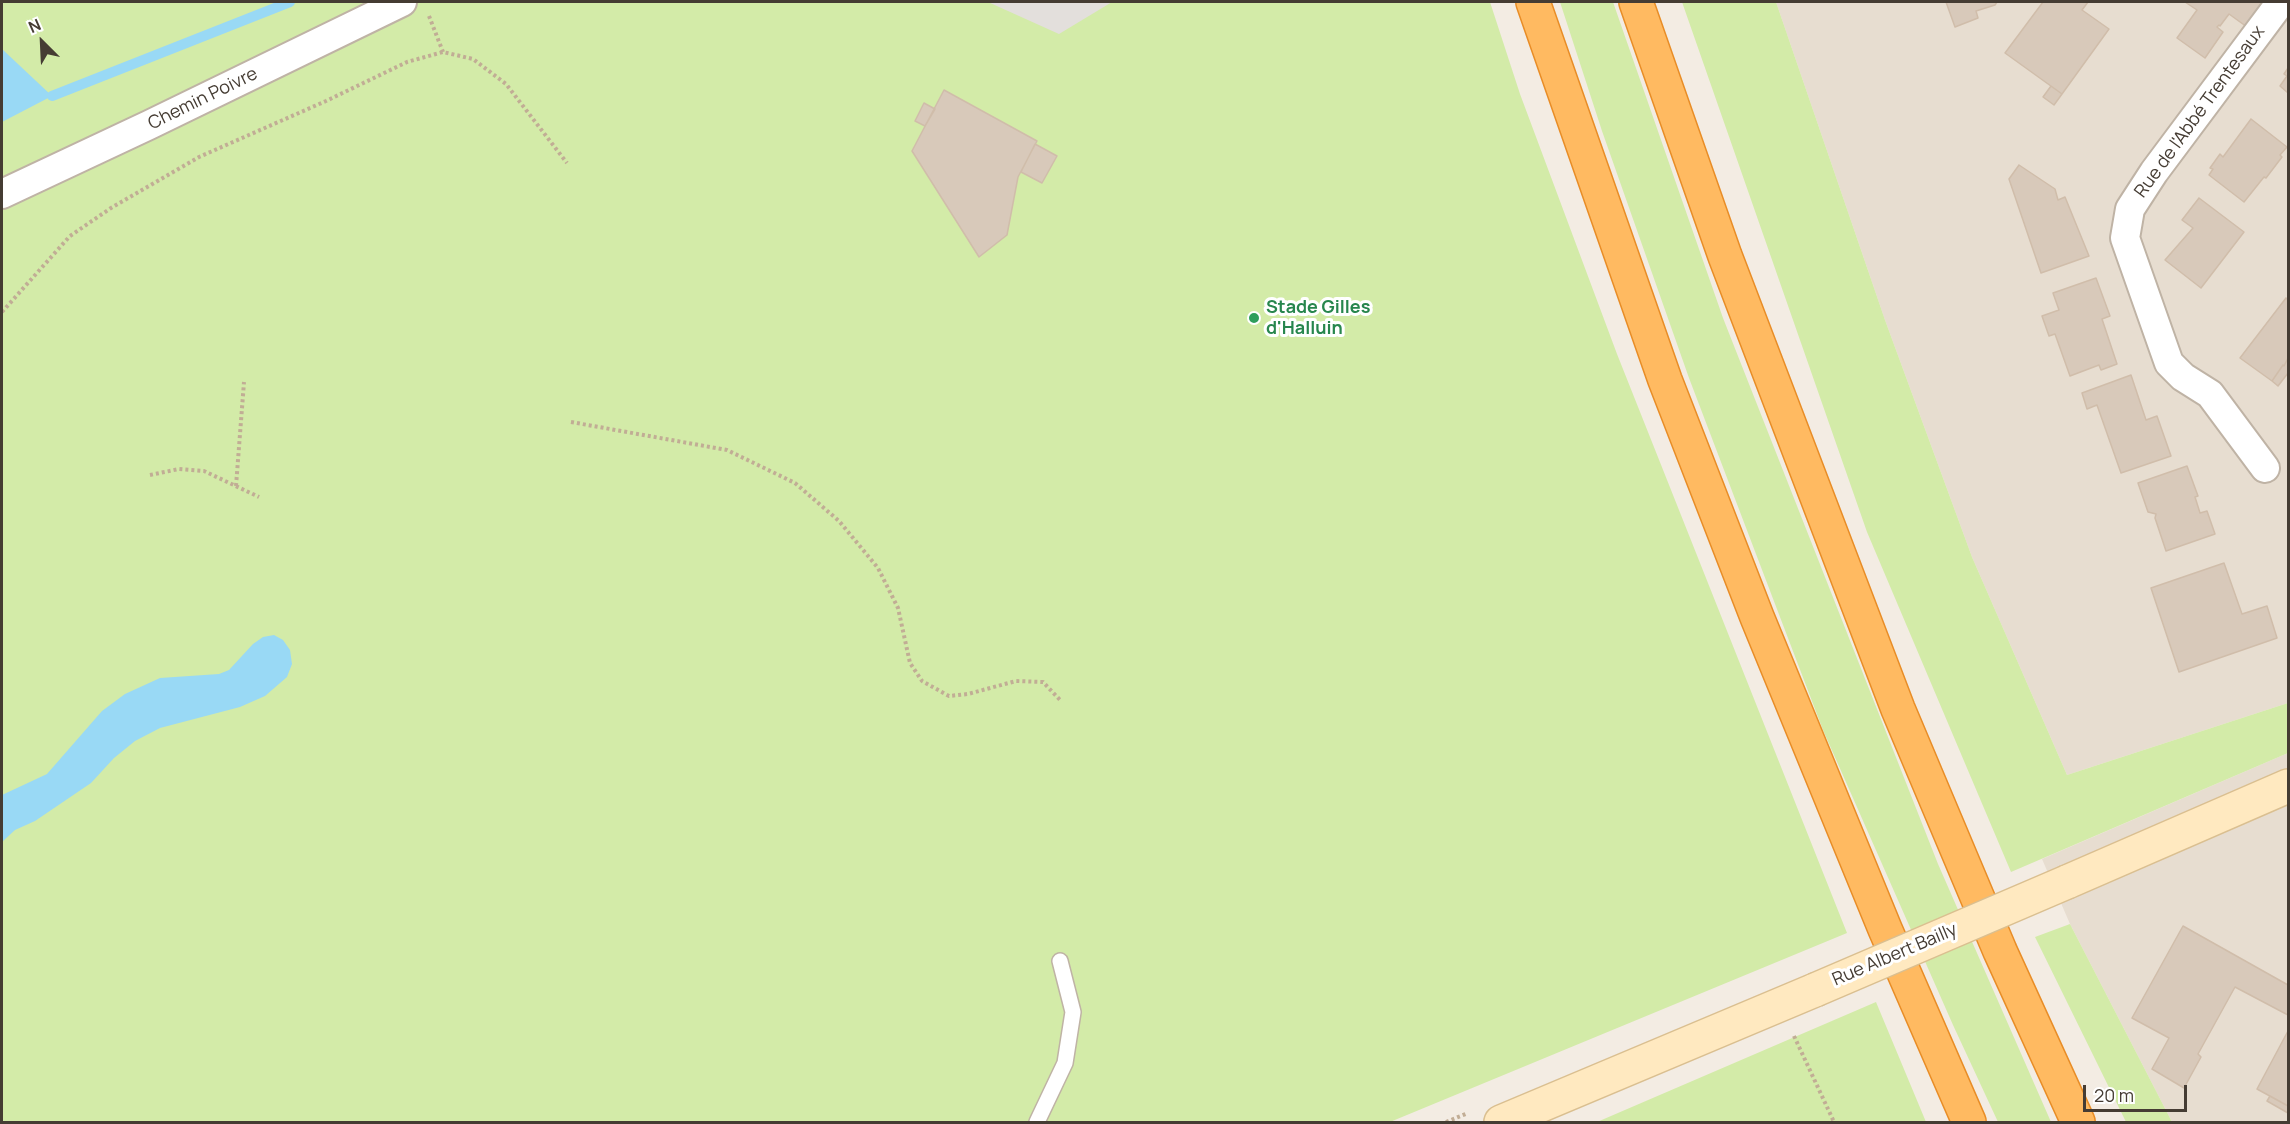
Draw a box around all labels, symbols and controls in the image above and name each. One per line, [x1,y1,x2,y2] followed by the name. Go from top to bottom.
[12,12,72,72] north arrow
[25,13,44,38] text: N
[2130,22,2270,202] street label: Rue de l'Abbé Trentesaux
[145,63,261,135] street label: Chemin Poivre
[1266,297,1370,340] place label: Stade Gilles d'Halluin
[1247,311,1261,325] marker: Stade Gilles d'Halluin
[1829,919,1961,991] street label: Rue Albert Bailly
[2086,1073,2190,1111] scale bar
[2094,1083,2134,1107] text: 20 m

